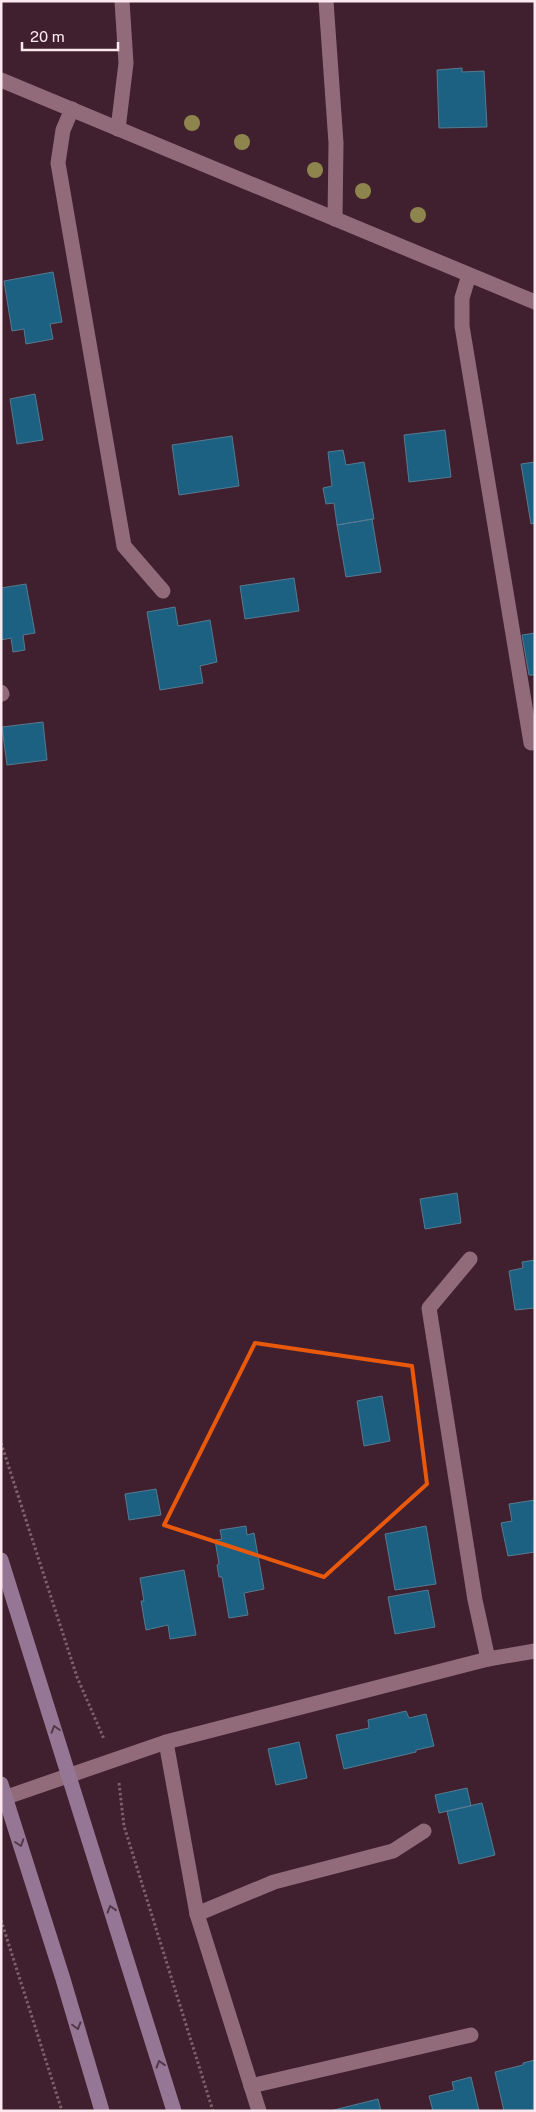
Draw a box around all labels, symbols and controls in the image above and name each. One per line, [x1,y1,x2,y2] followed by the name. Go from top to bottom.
[22,20,119,52] scale bar
[30,28,65,45] text: 20 m
[50,1726,60,1734] one-way arrow
[15,1839,25,1847] one-way arrow
[107,1906,117,1914] one-way arrow
[72,2022,82,2030] one-way arrow
[155,2061,165,2069] one-way arrow

